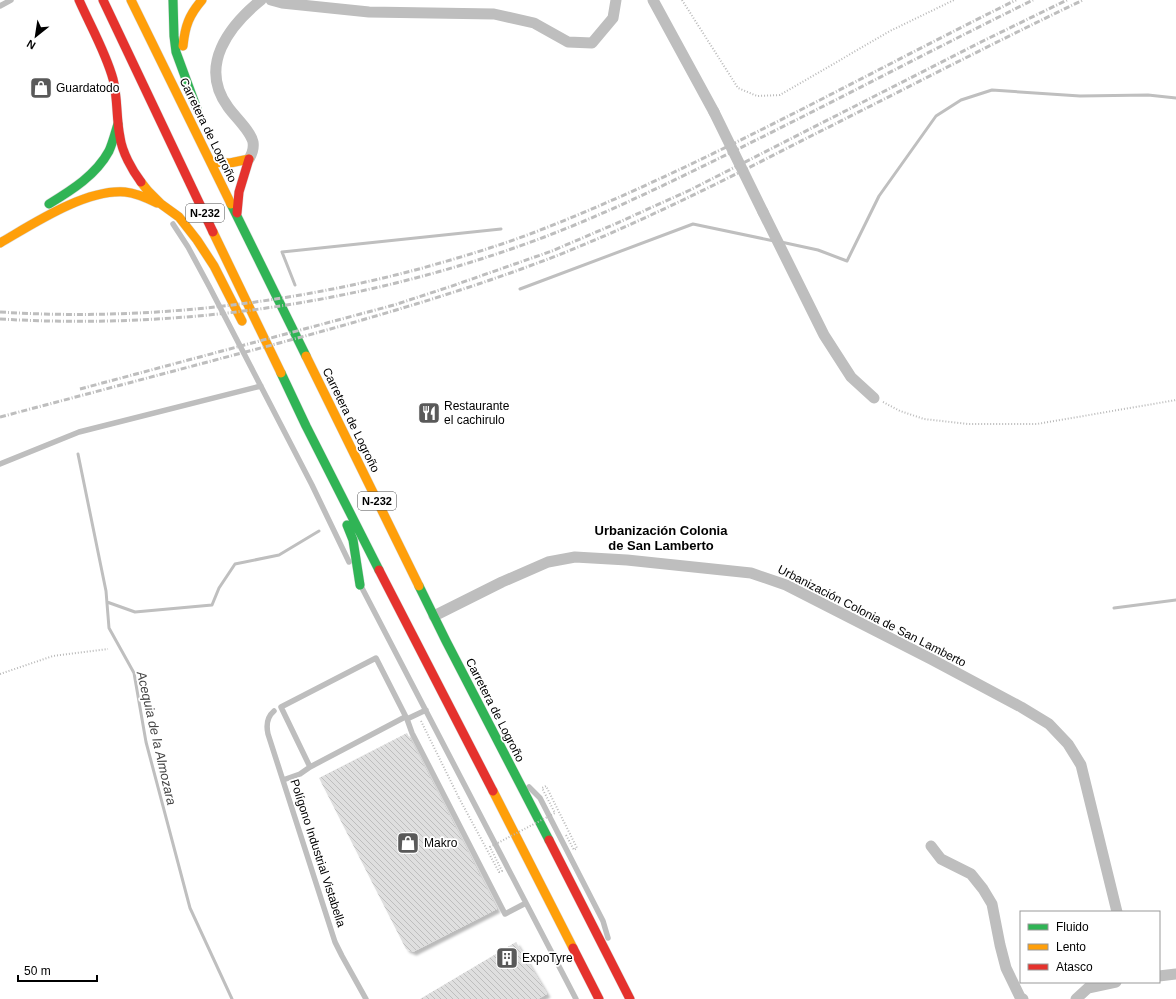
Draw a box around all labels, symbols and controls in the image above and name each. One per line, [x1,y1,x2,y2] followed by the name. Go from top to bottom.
[16,16,56,56] north arrow
[25,37,37,52] text: N
[28,75,54,101] shop icon: Guardatodo
[177,75,240,185] street label: Carretera de Logroño
[56,81,120,95] place label: Guardatodo
[186,204,224,222] road number: N-232
[320,365,383,475] street label: Carretera de Logroño
[444,399,510,427] place label: Restaurante el cachirulo
[416,400,442,426] restaurant icon: Restaurante el cachirulo
[358,492,396,510] road number: N-232
[595,523,728,553] district label: Urbanización Colonia de San Lamberto
[776,562,969,670] street label: Urbanización Colonia de San Lamberto
[463,656,527,765] street label: Carretera de Logroño
[134,669,179,806] water label: Acequia de la Almozara
[287,777,349,929] street label: Polígono Industrial Vistabella
[395,830,421,856] shop icon: Makro
[424,836,458,850] place label: Makro
[1020,911,1160,983] legend
[1056,920,1089,934] text: Fluido
[1056,940,1086,954] text: Lento
[494,945,520,971] building icon: ExpoTyre
[522,951,573,965] place label: ExpoTyre
[18,957,97,983] scale bar
[1056,960,1093,974] text: Atasco
[24,964,51,978] text: 50 m

